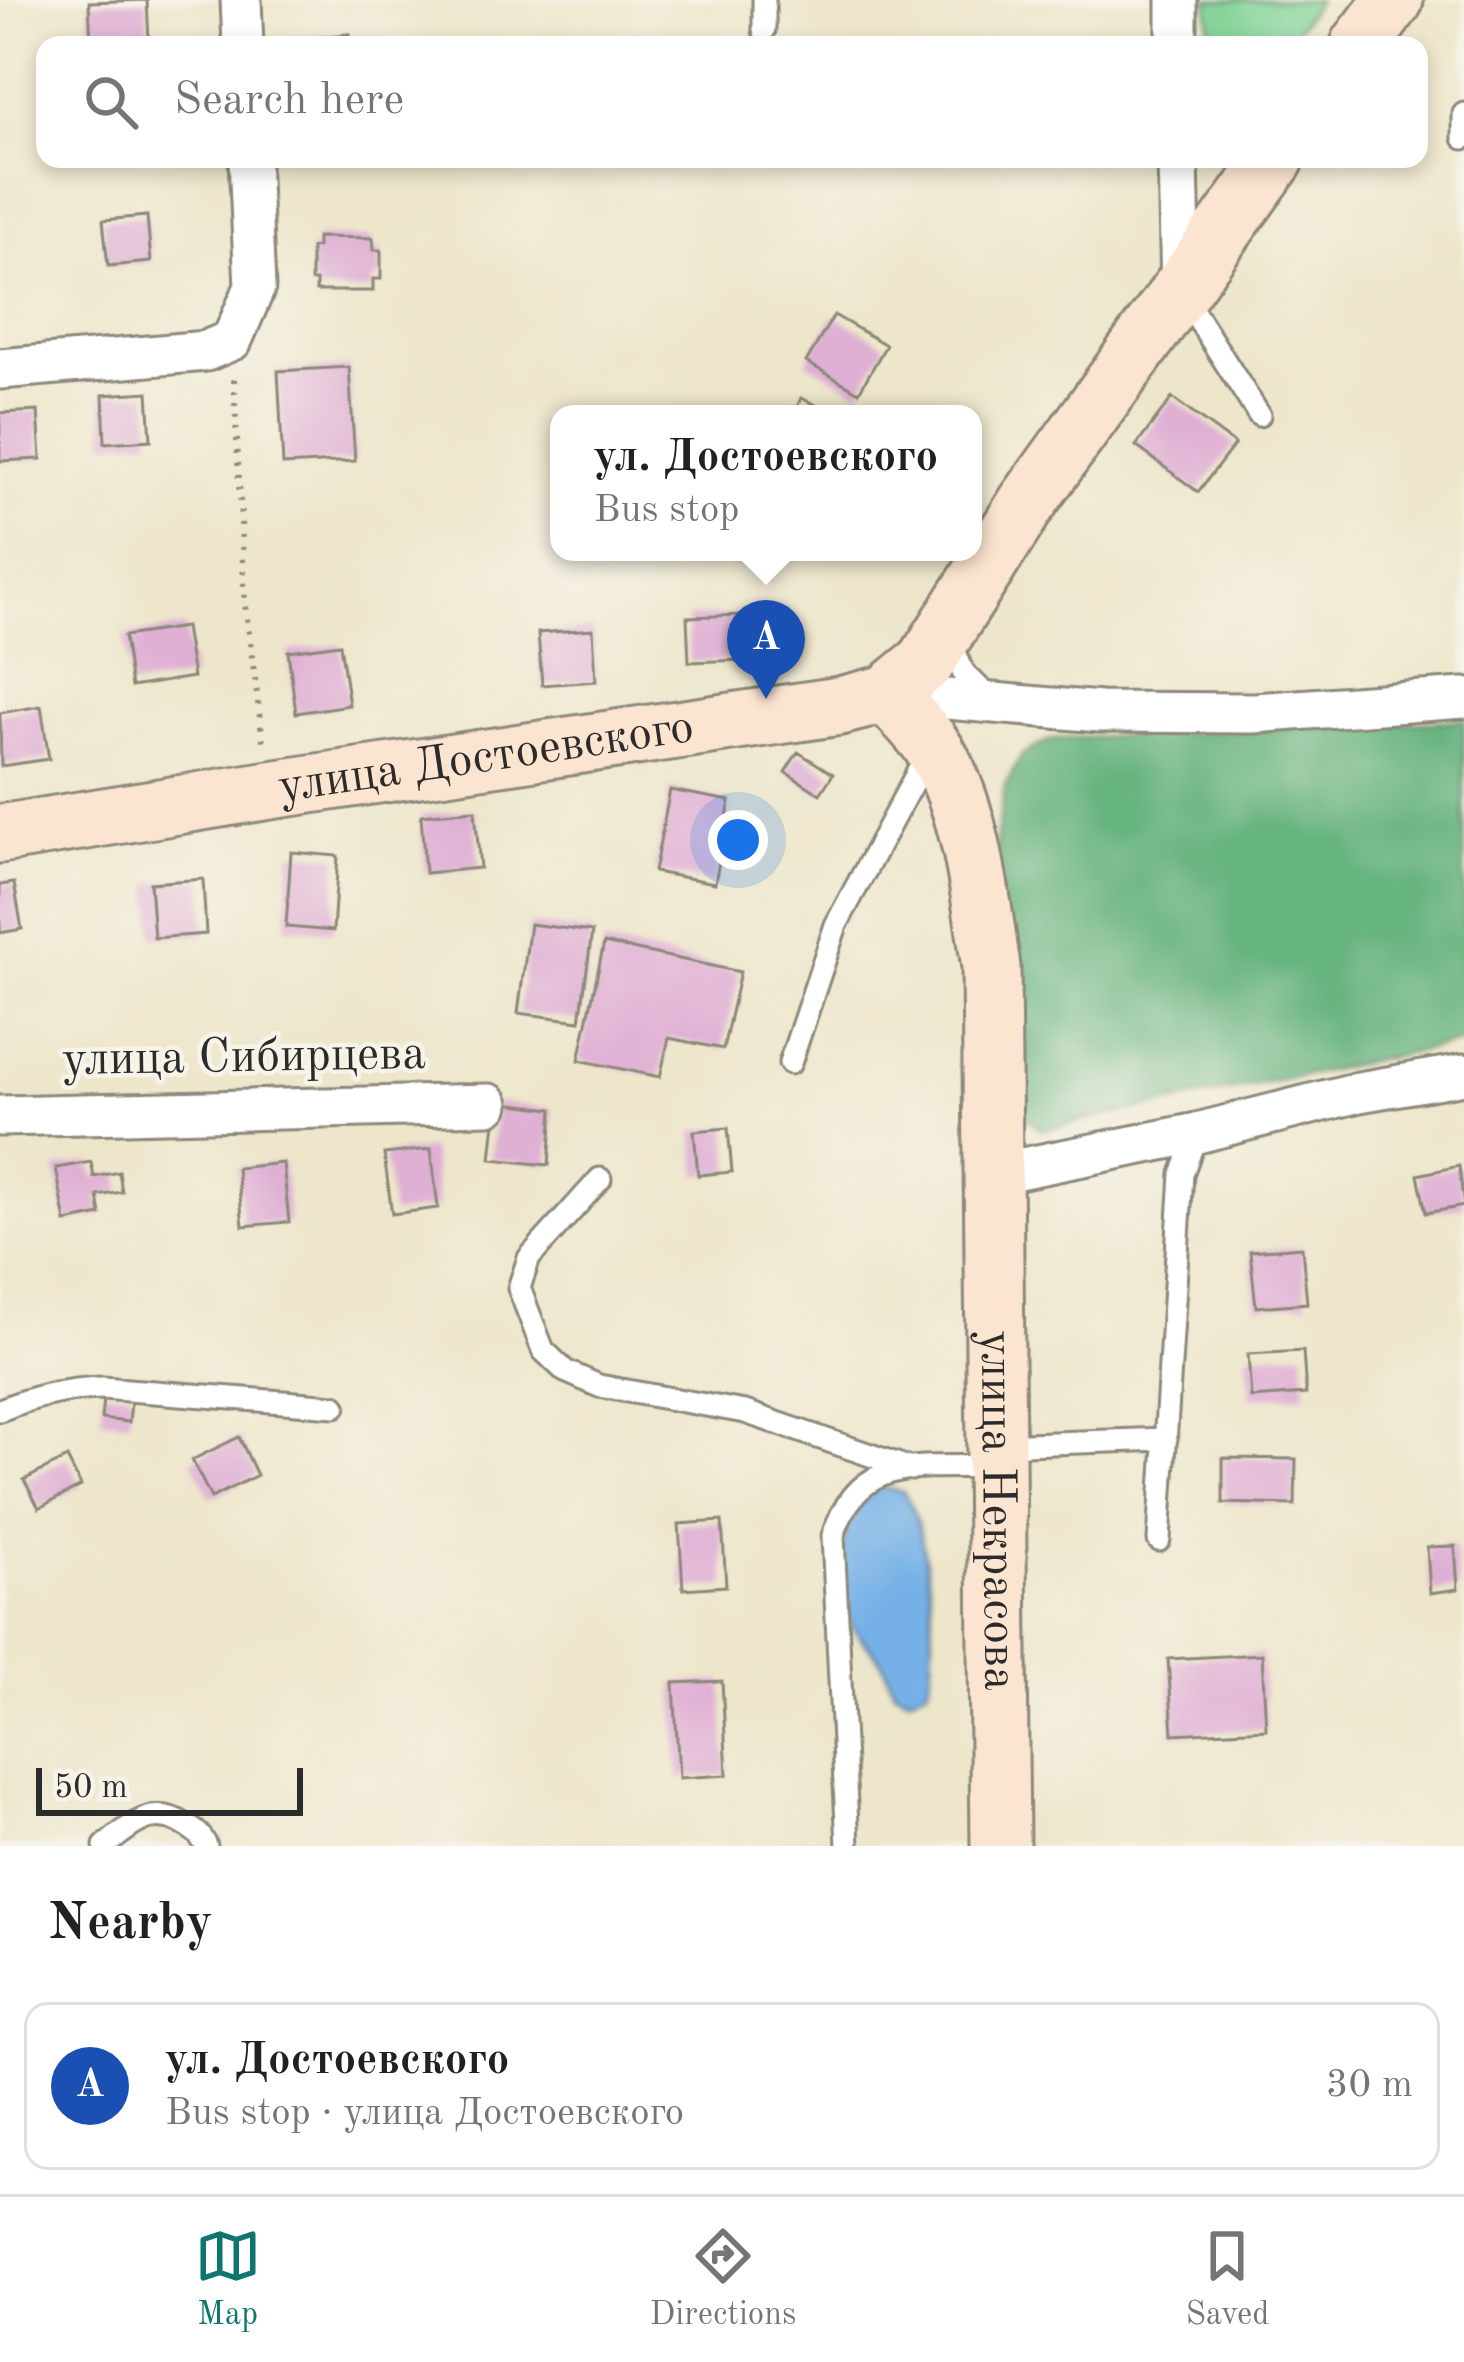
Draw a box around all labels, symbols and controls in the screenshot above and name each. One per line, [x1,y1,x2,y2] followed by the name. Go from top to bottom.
[36,36,1428,168] search box
[78,69,144,135] icon: search
[174,79,404,124] text: Search here
[550,405,982,561] popup
[594,436,938,481] text: ул. Достоевского
[594,491,740,530] text: Bus stop
[727,600,805,699] pin: A
[275,704,697,812] street label: улица Достоевского
[708,810,768,870] your location
[62,1031,426,1085] street label: улица Сибирцева
[971,1330,1022,1691] street label: улица Некрасова
[36,1762,303,1815] scale bar
[54,1772,128,1805] text: 50 m
[48,1899,213,1950] text: Nearby
[165,2039,509,2084] text: ул. Достоевского
[75,2066,105,2105] text: A
[1326,2066,1413,2105] text: 30 m
[165,2094,684,2133] text: Bus stop · улица Достоевского
[195,2223,261,2336] tab: Map
[650,2223,796,2336] tab: Directions
[1185,2223,1269,2336] tab: Saved

